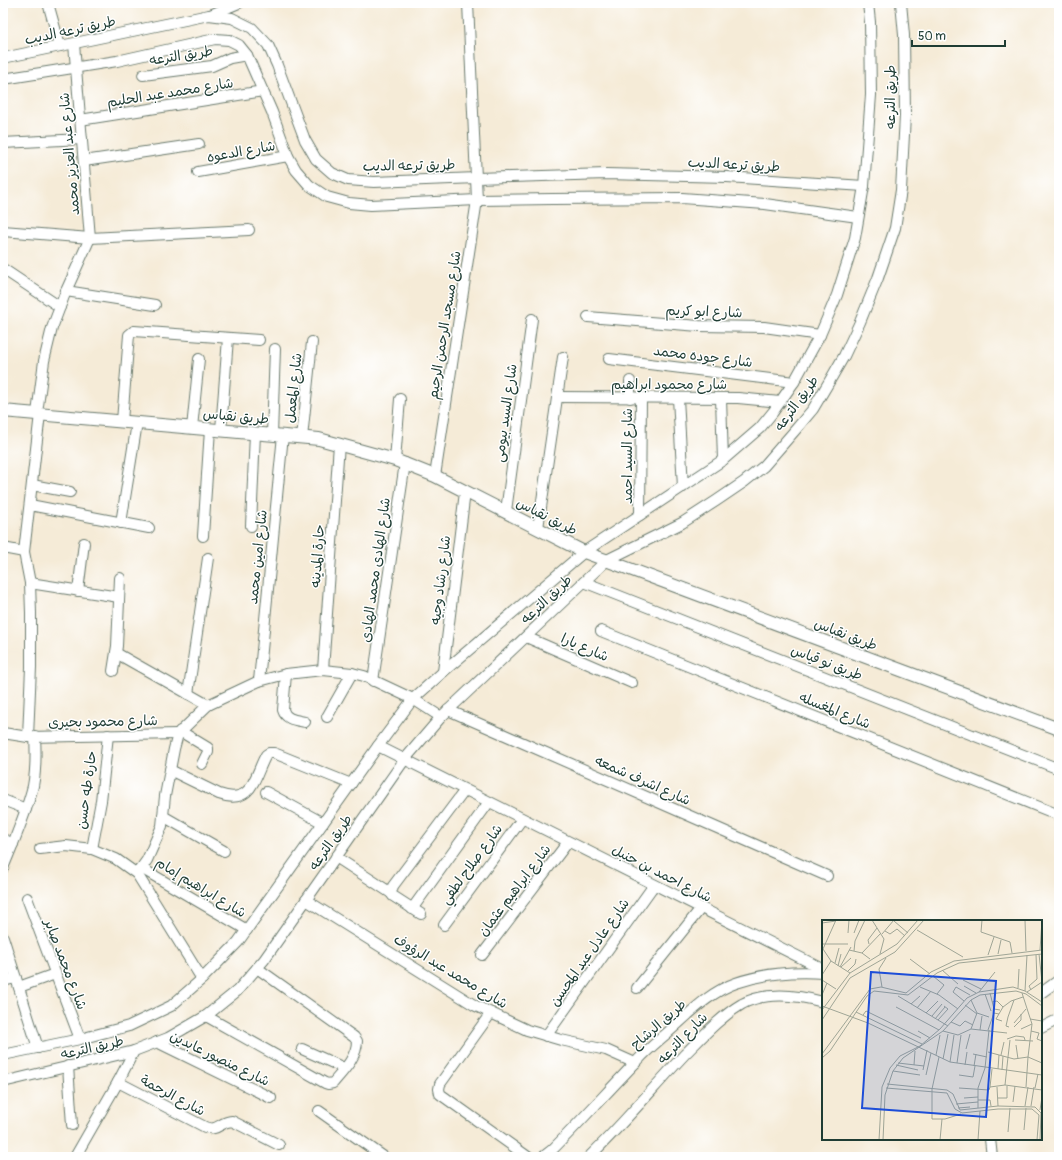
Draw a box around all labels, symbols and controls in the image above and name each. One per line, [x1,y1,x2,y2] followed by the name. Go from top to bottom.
[23,13,117,48] street label: طريق ترعه الديب
[912,22,1005,48] scale bar
[918,29,946,44] text: 50 m
[148,42,214,69] street label: طريق الترعه
[882,65,899,129] street label: طريق الترعه
[106,74,235,113] street label: شارع محمد عبد الحليم
[56,92,84,216] street label: شارع عبد العزيز محمد
[206,137,277,167] street label: شارع الدعوه
[687,154,781,175] street label: طريق ترعه الديب
[363,156,455,175] street label: طريق ترعه الديب
[424,249,467,401] street label: شارع مسجد الرحمن الرحيم
[665,302,743,323] street label: شارع ابو كريم
[652,342,754,372] street label: شارع جوده محمد
[281,352,307,424] street label: شارع المعمل
[490,363,522,463] street label: شارع السيد بيومى
[771,372,822,434] street label: طريق الترعه
[611,376,727,395] street label: شارع محمود ابراهيم
[202,405,270,428] street label: طريق نقباس
[619,408,637,504] street label: شارع السيد احمد
[513,494,580,539] street label: طريق نقباس
[357,496,395,644] street label: شارع الهادى محمد الهادى
[244,509,272,605] street label: شارع امين محمد
[307,524,328,588] street label: حارة المدينه
[427,534,455,626] street label: شارع رشاد وجيه
[517,571,576,627] street label: طريق الترعه
[812,615,880,654] street label: طريق نقباس
[558,630,611,666] street label: شارع يارا
[789,641,865,684] street label: طريق نو قياس
[796,688,873,733] street label: شارع المغسله
[48,712,158,732] street label: شارع محمود بحيرى
[73,750,100,830] street label: حارة طه حسن
[592,752,693,810] street label: شارع اشرف شمعه
[305,811,356,873] street label: طريق الترعه
[437,821,509,910] street label: شارع صلاح لطفي
[474,841,556,941] street label: شارع ابراهيم عثمان
[608,841,715,907] street label: شارع احمد بن حنبل
[151,854,249,923] street label: شارع ابراهيم إمام
[546,895,634,1010] street label: شارع عادل عبد المحسن
[39,915,91,1012] street label: شارع محمد صابر
[822,920,1042,1140] inset map
[390,931,511,1013] street label: شارع محمد عبد الرؤوف
[627,996,690,1054] street label: طريق الرشاح
[654,1009,712,1068] street label: شارع الترعه
[167,1027,272,1091] street label: شارع منصور عابدين
[59,1032,125,1063] street label: طريق الترعه
[137,1071,208,1121] street label: شارع الرحمة

